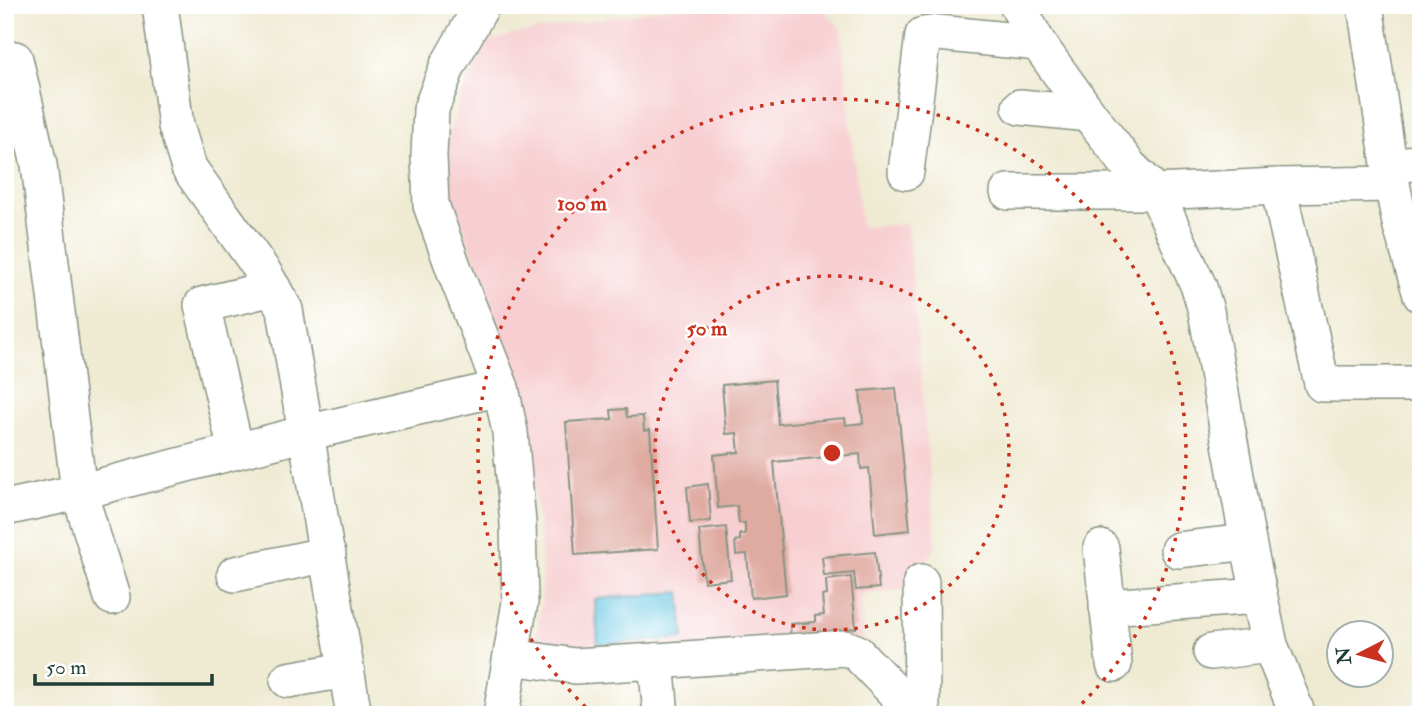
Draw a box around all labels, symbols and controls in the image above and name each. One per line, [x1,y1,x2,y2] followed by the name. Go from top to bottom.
[557,190,608,217] text: 100 m
[687,315,728,342] text: 50 m
[820,441,844,465] centre of rings
[1324,618,1394,688] north arrow
[35,643,212,687] scale bar
[1331,645,1357,666] text: N
[46,654,87,681] text: 50 m

